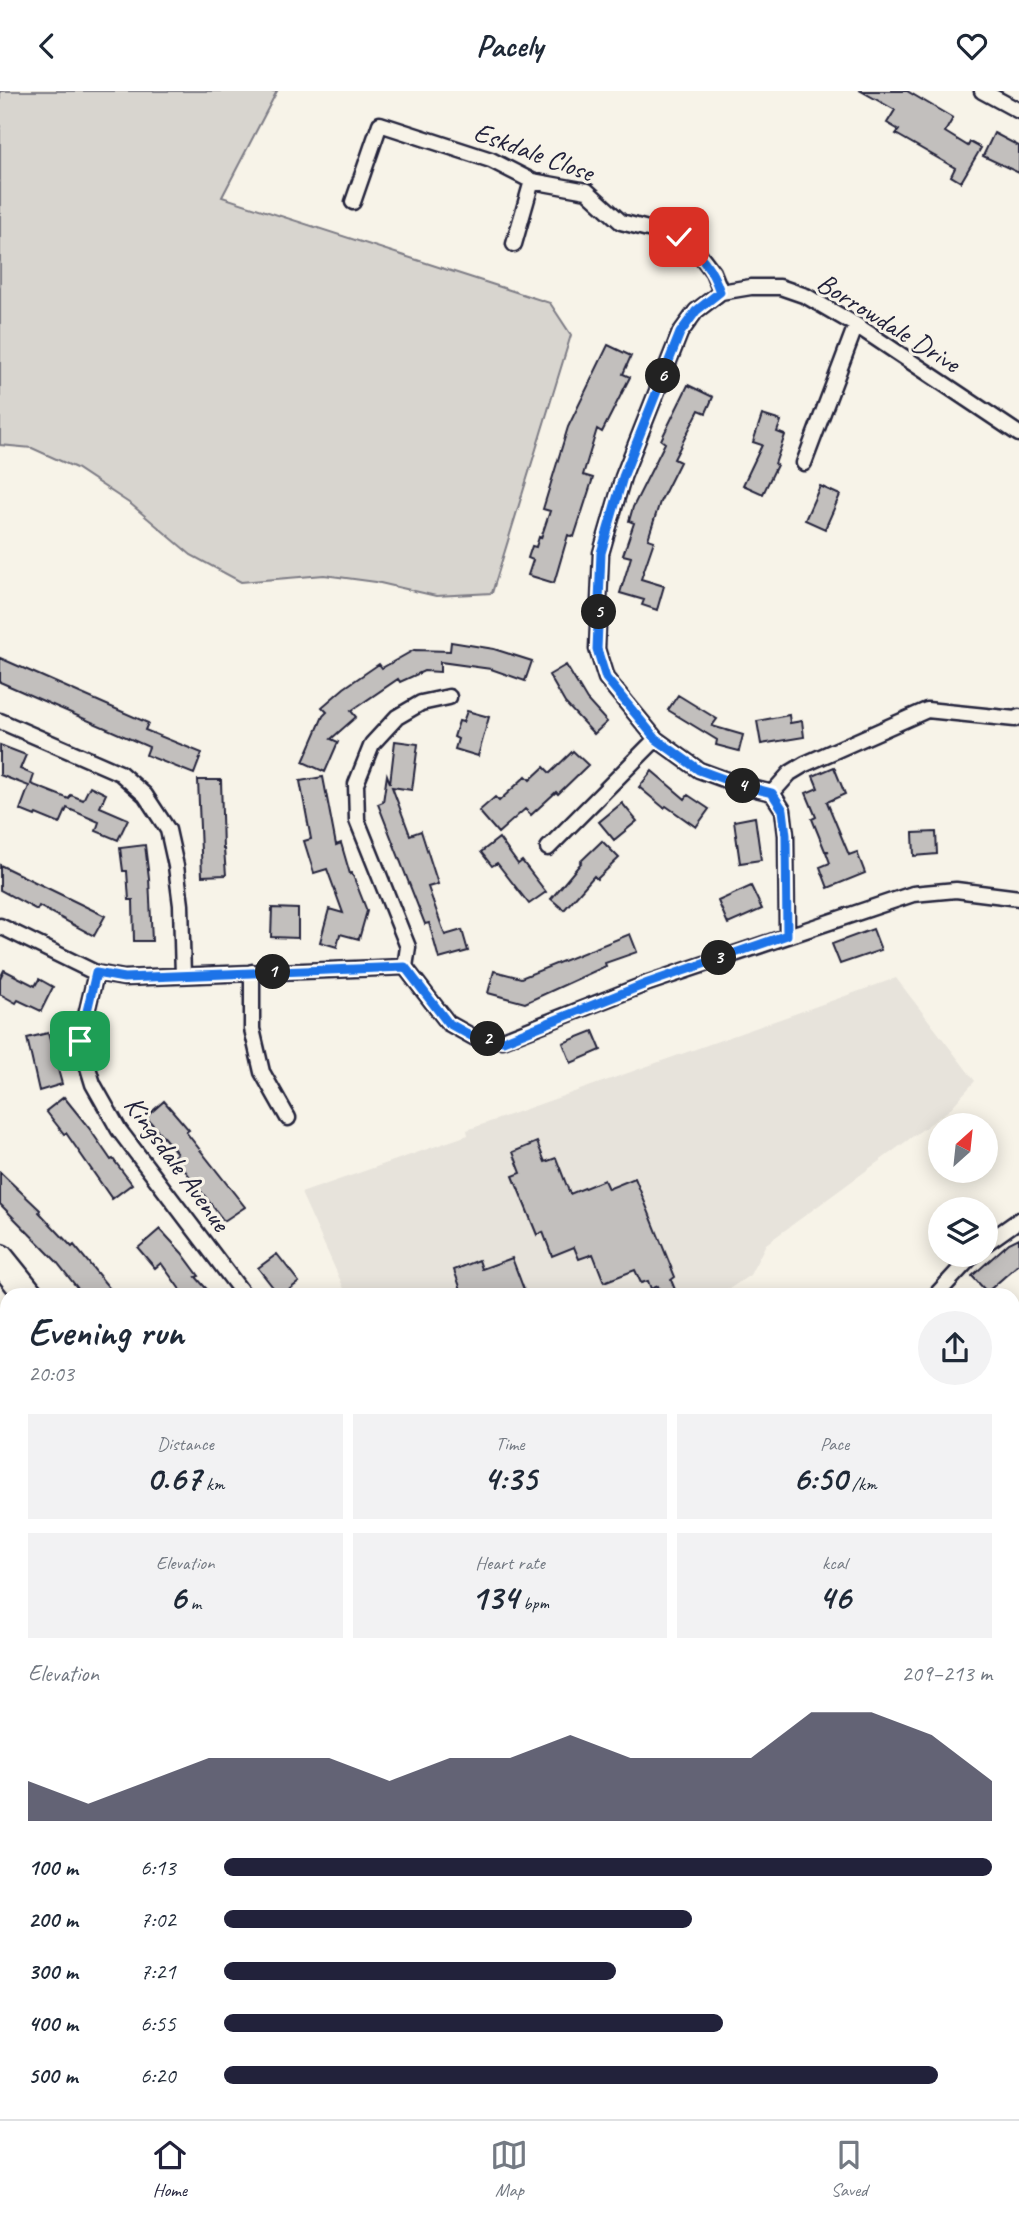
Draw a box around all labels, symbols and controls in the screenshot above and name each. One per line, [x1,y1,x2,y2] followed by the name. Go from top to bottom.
[476,25,543,66] text: Pacely
[28,27,66,65] icon: back
[953,27,991,65] icon: heart
[469,114,600,190] street label: Eskdale Close
[649,207,709,267] pin
[660,218,698,256] icon: check
[811,265,968,381] street label: Borrowdale Drive
[646,359,680,393] pin: 6
[658,363,667,387] text: 6
[582,595,616,629] pin: 5
[594,599,603,623] text: 5
[726,769,760,803] pin: 4
[738,773,747,797] text: 4
[702,941,736,975] pin: 3
[714,945,723,969] text: 3
[256,955,290,989] pin: 1
[268,959,277,983] text: 1
[50,1011,110,1071] pin
[470,1021,505,1056] pin: 2
[61,1022,99,1060] icon: arrive
[483,1026,492,1050] text: 2
[117,1089,240,1239] street label: Kingsdale Avenue
[928,1113,998,1183] north arrow
[928,1113,998,1267] map controls
[928,1197,998,1267] button: layers
[28,1309,184,1356] text: Evening run
[918,1311,992,1385] button: share
[28,1359,74,1388] text: 20:03
[157,1432,214,1456] text: Distance
[495,1432,525,1456] text: Time
[820,1432,849,1456] text: Pace
[146,1456,201,1501] text: 0.67
[483,1456,537,1501] text: 4:35
[793,1456,847,1501] text: 6:50
[201,1472,224,1496] text: km
[847,1472,877,1496] text: /km
[156,1551,215,1575] text: Elevation
[475,1551,545,1575] text: Heart rate
[822,1551,847,1575] text: kcal
[169,1575,186,1620] text: 6
[471,1575,518,1620] text: 134
[819,1575,851,1620] text: 46
[186,1591,201,1615] text: m
[518,1591,549,1615] text: bpm
[28,1659,99,1688] text: Elevation
[901,1659,992,1688] text: 209–213 m
[28,1853,78,1882] text: 100 m
[140,1853,176,1882] text: 6:13
[28,1905,78,1934] text: 200 m
[140,1905,176,1934] text: 7:02
[28,1957,78,1986] text: 300 m
[140,1957,176,1986] text: 7:21
[28,2009,78,2038] text: 400 m
[140,2009,176,2038] text: 6:55
[28,2061,77,2090] text: 500 m
[140,2061,176,2090] text: 6:20
[151,2136,189,2202] tab: Home
[490,2136,528,2202] tab: Map
[830,2136,868,2202] tab: Saved

